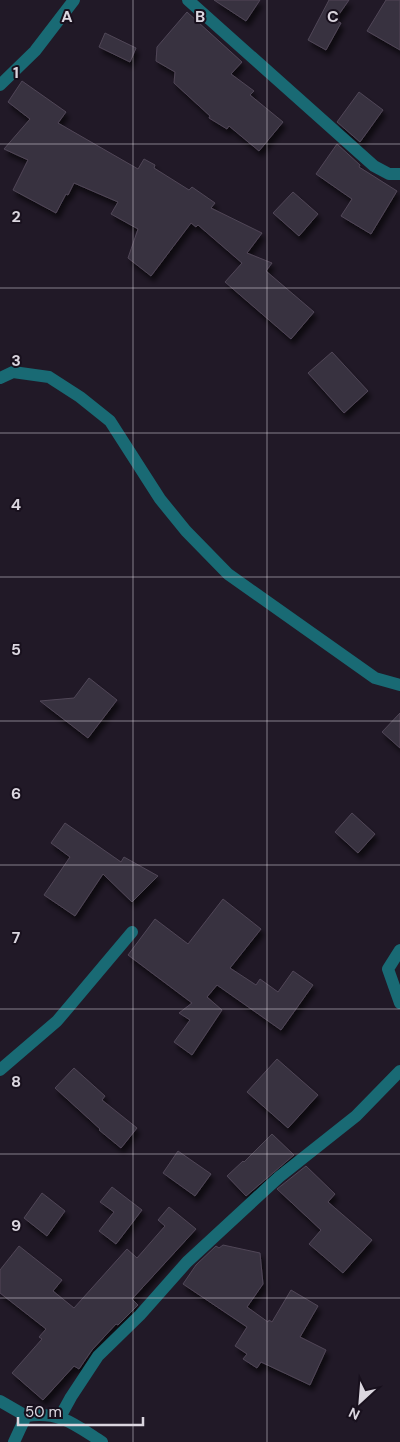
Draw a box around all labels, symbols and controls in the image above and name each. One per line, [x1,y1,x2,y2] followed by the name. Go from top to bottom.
[61,6,73,27] text: A
[195,6,205,27] text: B
[327,6,339,27] text: C
[13,62,19,83] text: 1
[11,206,21,227] text: 2
[11,350,21,371] text: 3
[11,494,21,515] text: 4
[11,639,21,660] text: 5
[11,783,21,804] text: 6
[12,927,21,948] text: 7
[11,1071,21,1092] text: 8
[11,1215,21,1236] text: 9
[335,1377,385,1427] north arrow
[18,1394,142,1426] scale bar
[25,1402,62,1422] text: 50 m
[346,1403,363,1424] text: N

